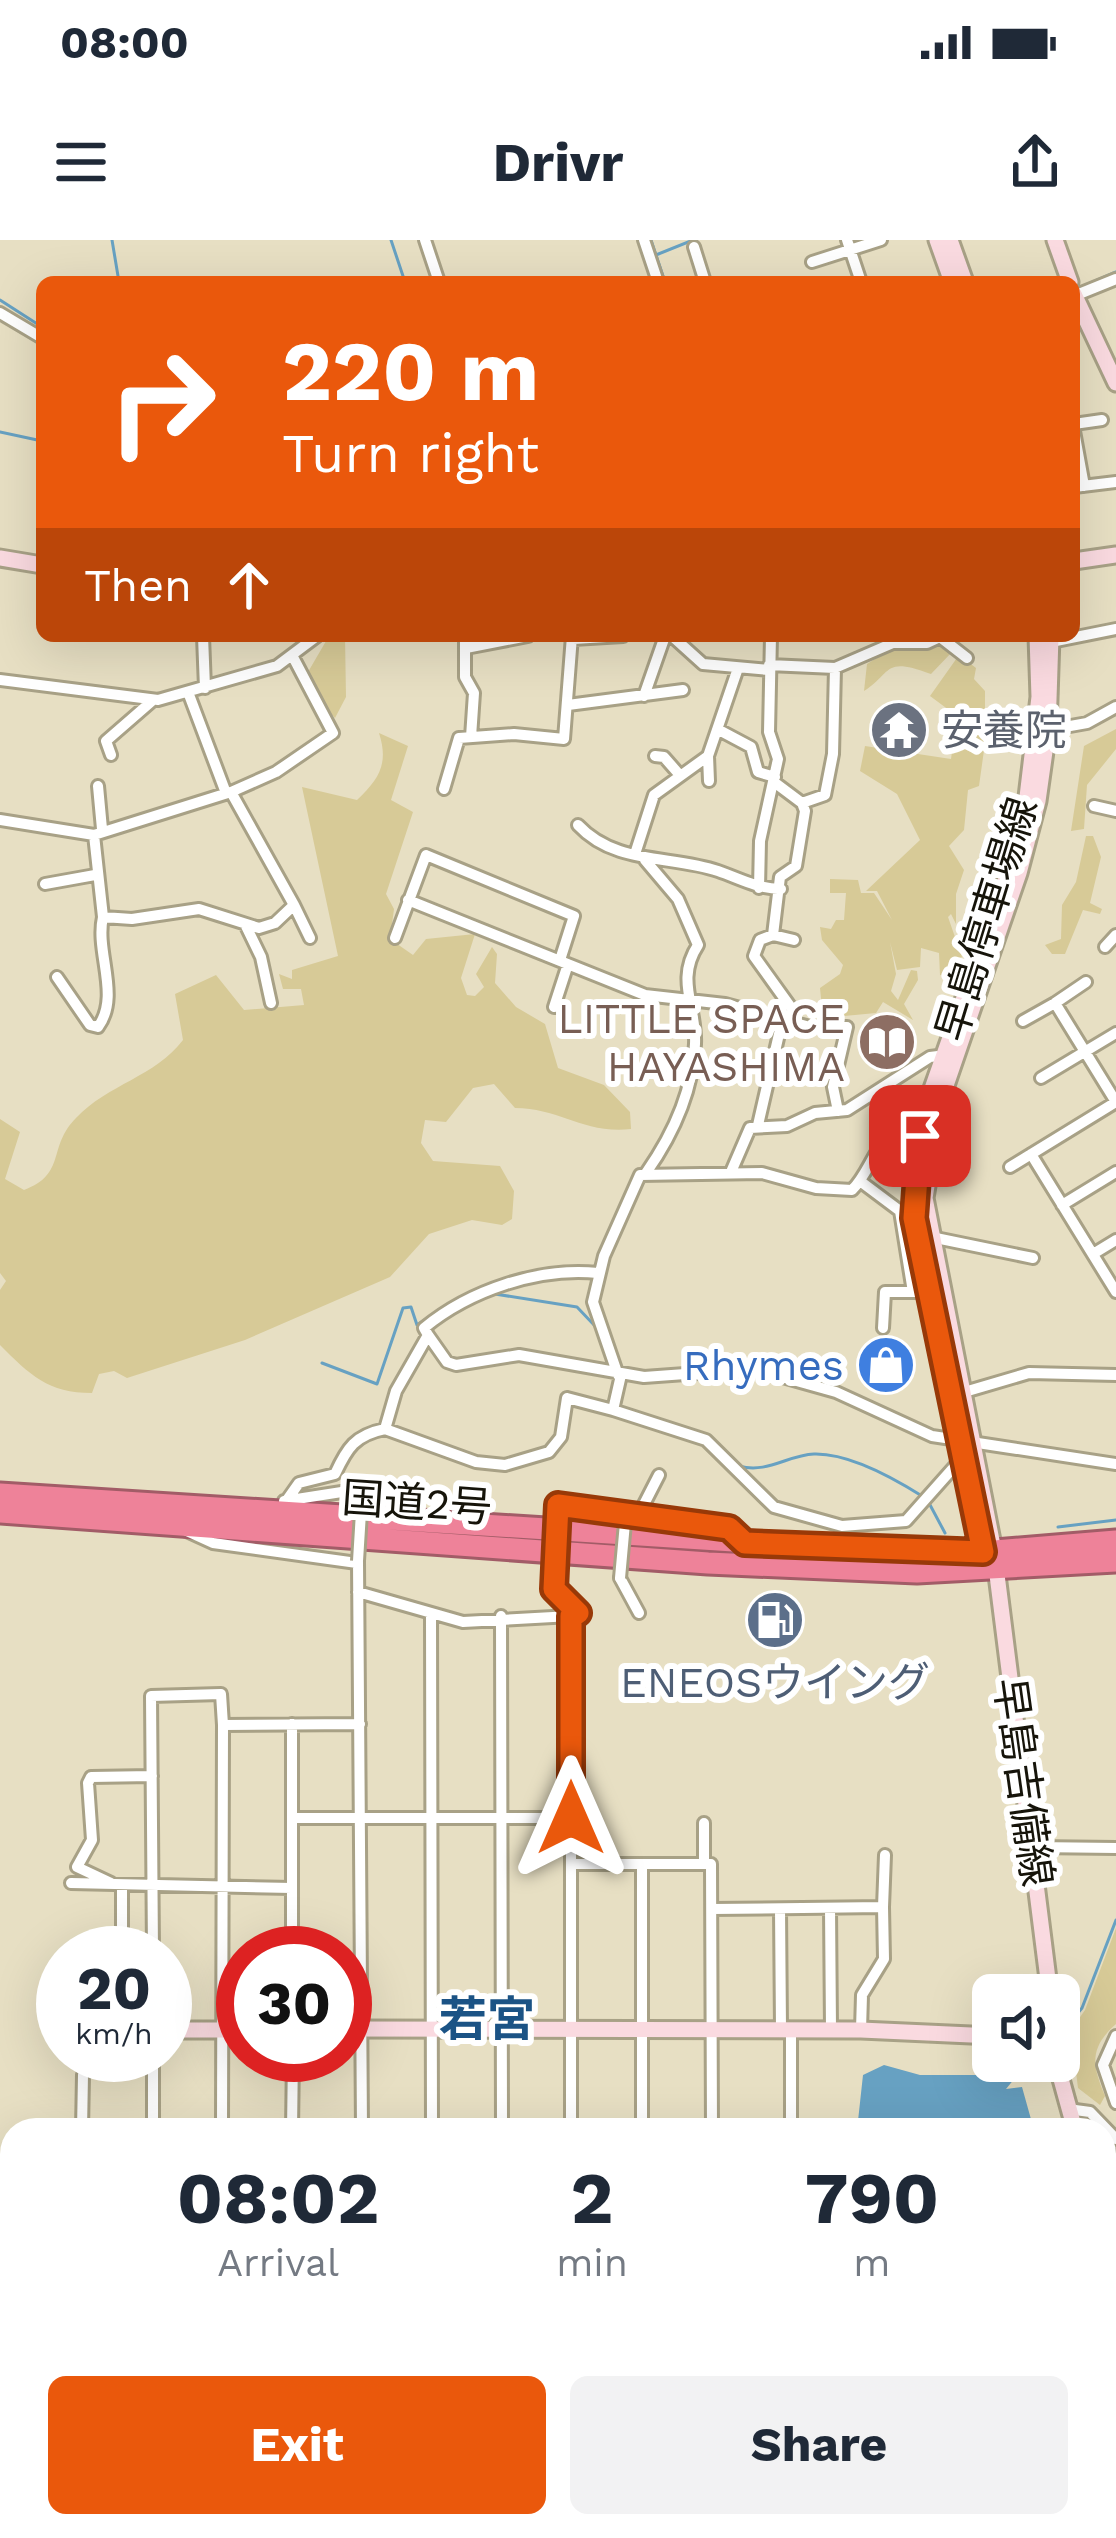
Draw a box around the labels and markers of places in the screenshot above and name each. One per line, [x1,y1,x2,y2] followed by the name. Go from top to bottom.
[868,699,930,761] temple icon: 安養院
[941,706,1067,755] place label: 安養院
[558,994,845,1091] place label: LITTLE SPACE HAYASHIMA
[856,1011,918,1073] library icon: LITTLE SPACE HAYASHIMA
[869,1085,971,1187] pin
[855,1334,917,1396] shop icon: Rhymes
[683,1341,844,1390] place label: Rhymes
[744,1589,806,1651] fuel station icon: ENEOSウイング
[620,1658,930,1707] place label: ENEOSウイング

